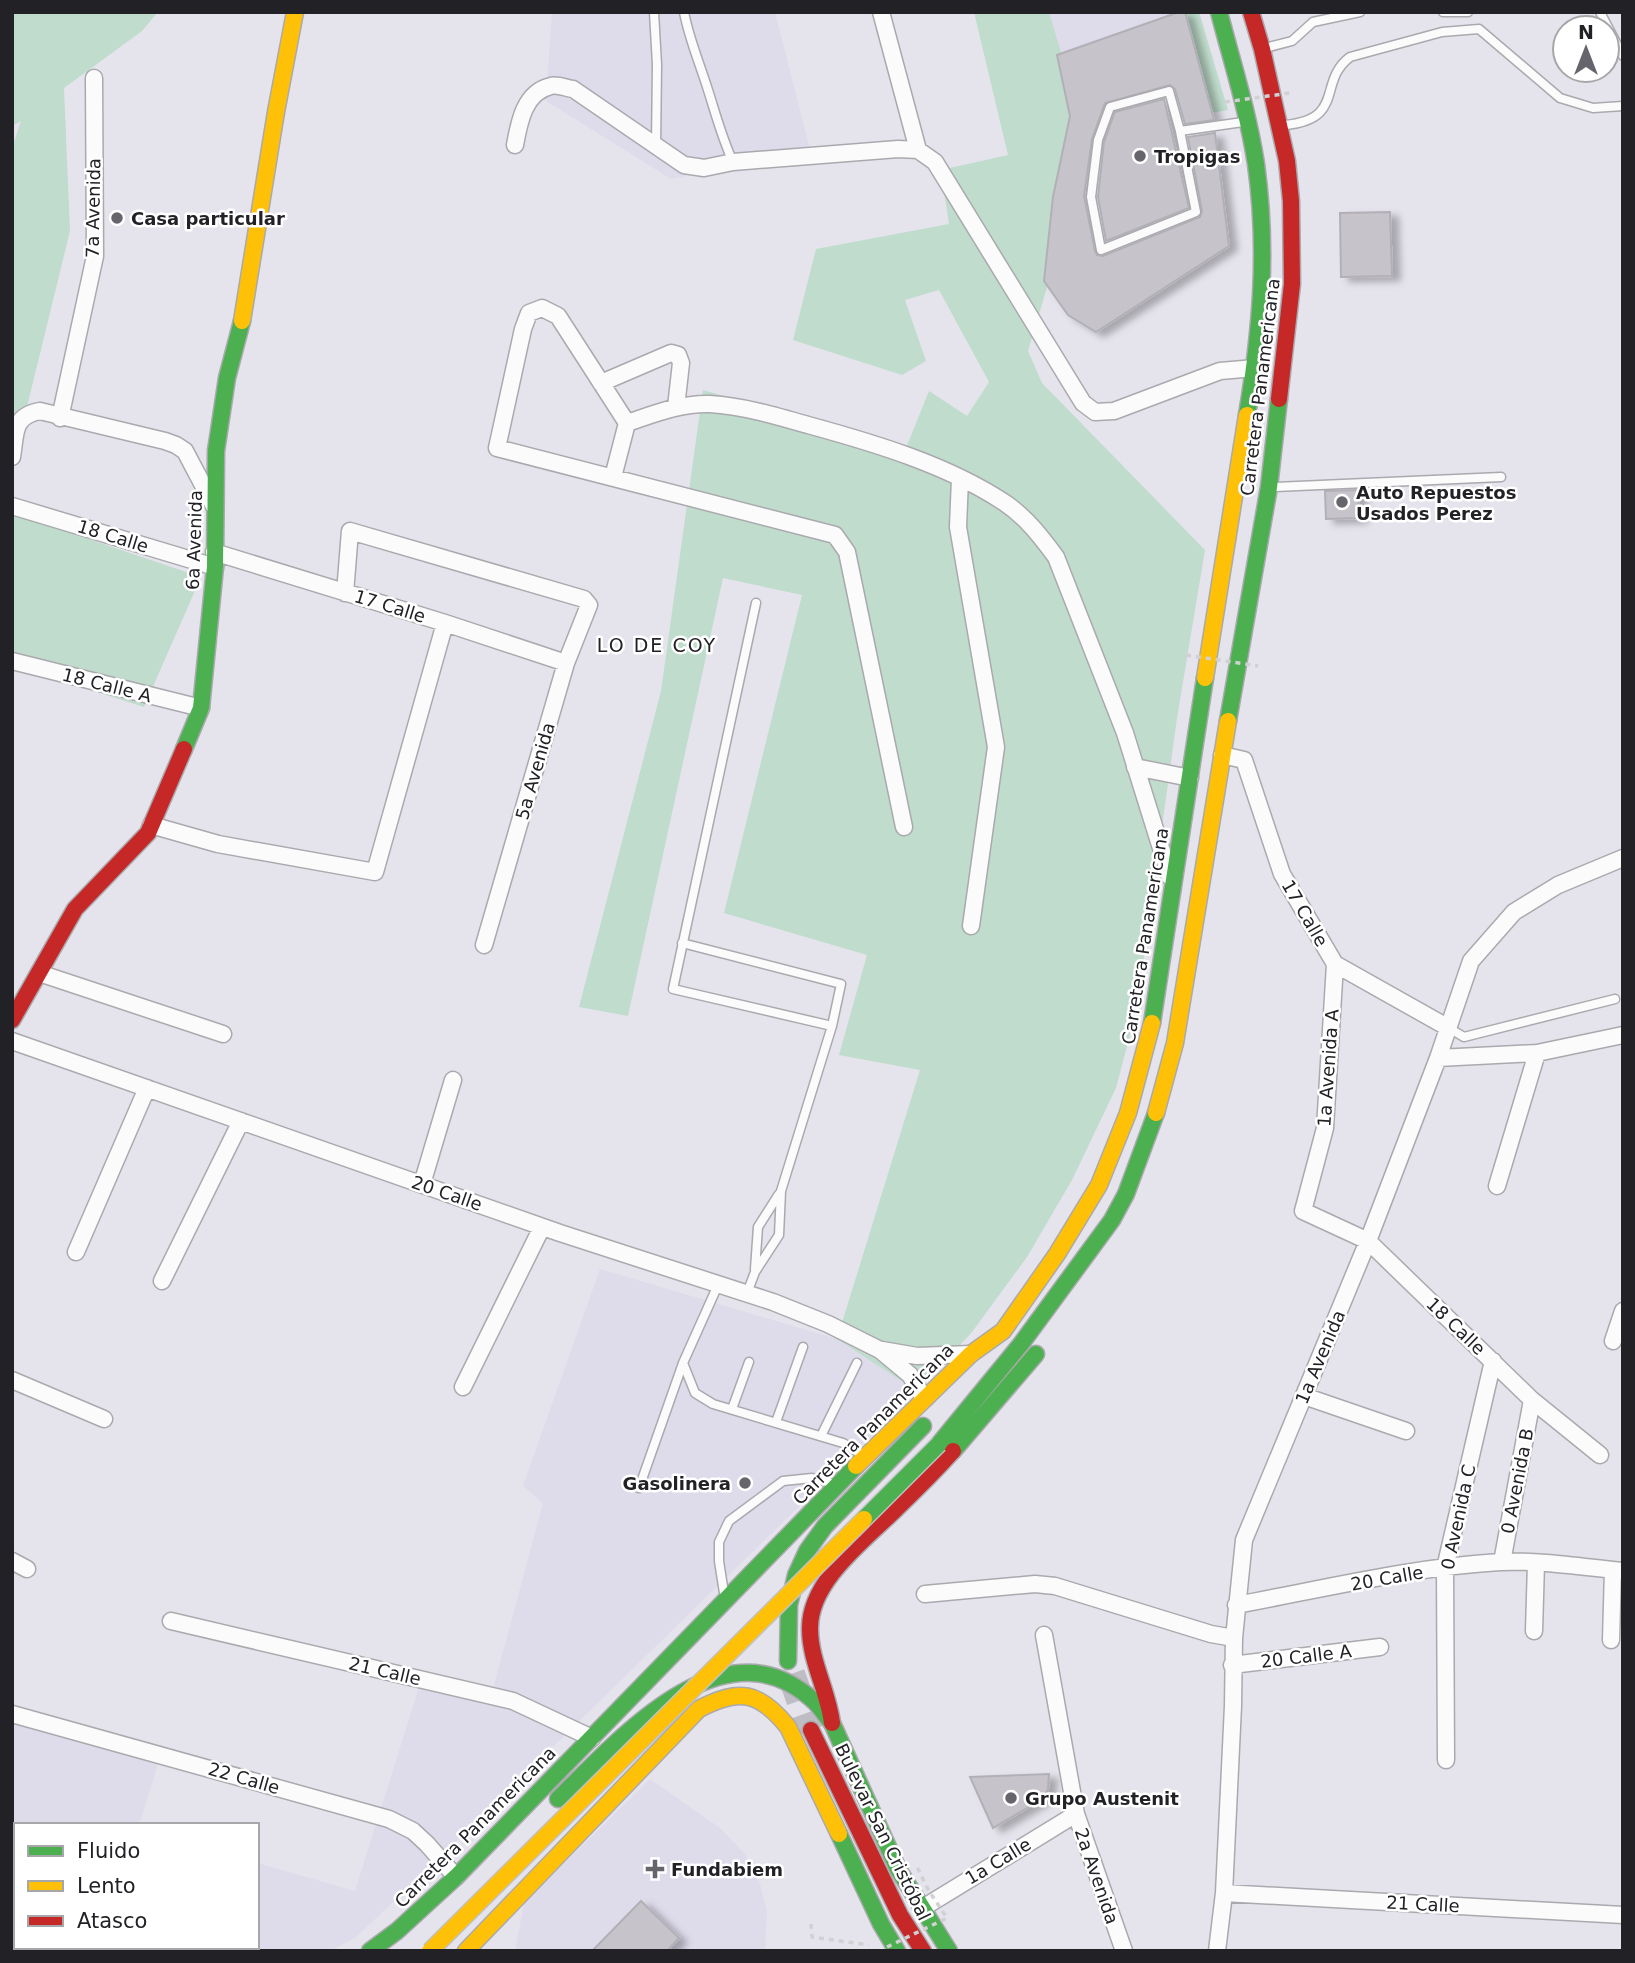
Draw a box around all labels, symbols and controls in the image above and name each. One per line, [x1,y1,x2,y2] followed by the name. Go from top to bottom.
[1551,14,1621,84] north arrow
[1578,21,1594,43] text: N
[1154,146,1240,167] place label: Tropigas
[1132,148,1148,164] marker: Tropigas
[82,158,104,258] street label: 7a Avenida
[131,208,285,229] place label: Casa particular
[109,210,125,226] marker: Casa particular
[1236,277,1284,497] street label: Carretera Panamericana
[1356,482,1516,524] place label: Auto Repuestos Usados Perez
[182,490,206,590] street label: 6a Avenida
[1334,494,1350,510] marker: Auto Repuestos Usados Perez
[75,515,151,557] street label: 18 Calle
[352,585,428,627] street label: 17 Calle
[597,634,717,656] district label: LO DE COY
[60,664,155,706] street label: 18 Calle A
[511,720,559,822] street label: 5a Avenida
[1118,826,1172,1046] street label: Carretera Panamericana
[1278,876,1332,950] street label: 17 Calle
[1313,1008,1343,1128] street label: 1a Avenida A
[409,1171,485,1215] street label: 20 Calle
[1422,1293,1490,1359] street label: 18 Calle
[1291,1307,1349,1407] street label: 1a Avenida
[788,1339,958,1509] street label: Carretera Panamericana
[1496,1426,1538,1536] street label: 0 Avenida B
[1437,1462,1479,1572] street label: 0 Avenida C
[623,1473,731,1494] place label: Gasolinera
[737,1475,753,1491] marker: Gasolinera
[1349,1561,1425,1595] street label: 20 Calle
[1259,1640,1353,1672] street label: 20 Calle A
[347,1653,423,1689] street label: 21 Calle
[831,1740,935,1924] street label: Bulevar San Cristóbal
[390,1742,560,1912] street label: Carretera Panamericana
[206,1758,282,1798] street label: 22 Calle
[1025,1788,1179,1809] place label: Grupo Austenit
[1003,1790,1019,1806] marker: Grupo Austenit
[14,1823,259,1949] legend
[1071,1825,1123,1927] street label: 2a Avenida
[961,1833,1035,1889] street label: 1a Calle
[77,1839,140,1863] text: Fluido
[645,1859,665,1879] marker: Fundabiem
[671,1859,783,1880] place label: Fundabiem
[77,1874,136,1898] text: Lento
[1386,1892,1460,1916] street label: 21 Calle
[77,1909,147,1933] text: Atasco

